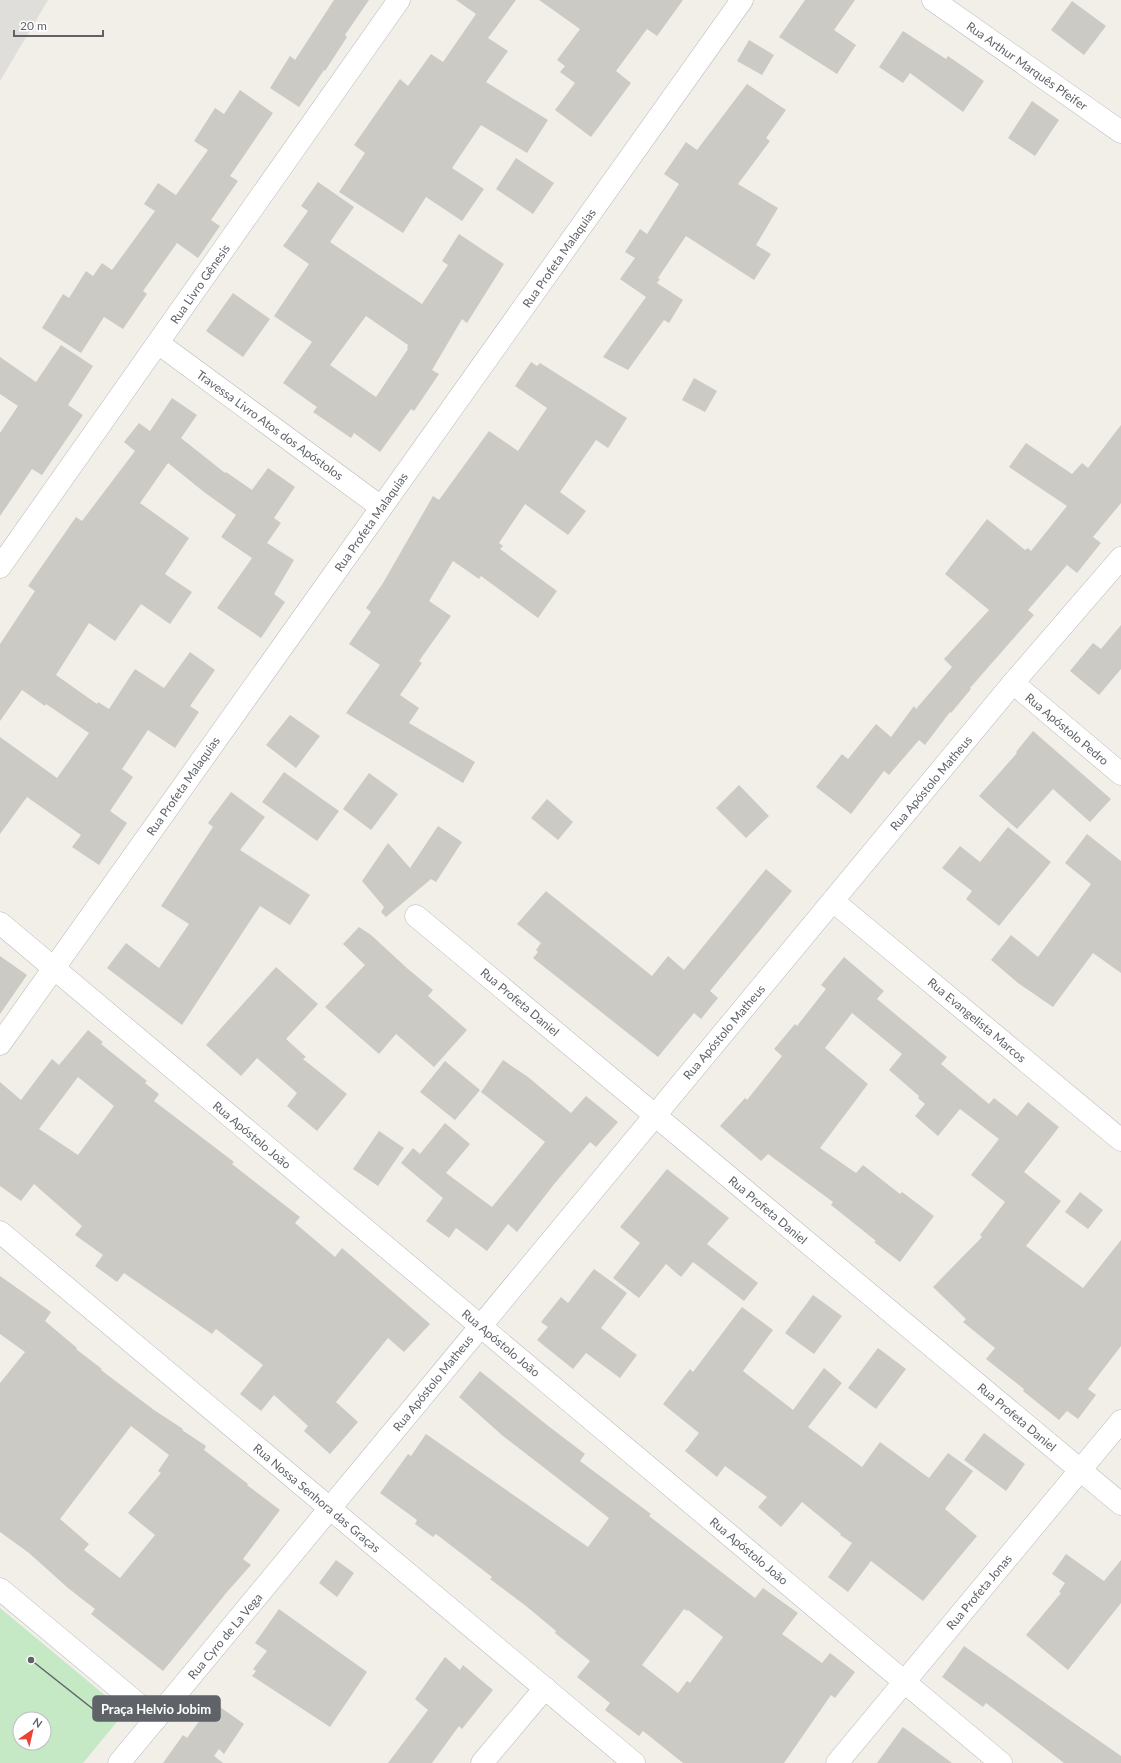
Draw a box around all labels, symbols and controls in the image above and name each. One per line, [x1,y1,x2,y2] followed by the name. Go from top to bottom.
[14,12,103,38] scale bar
[20,18,47,33] text: 20 m
[964,19,1091,114] street label: Rua Arthur Marquês Pfeifer
[519,205,599,311] street label: Rua Profeta Malaquias
[167,241,233,327] street label: Rua Livro Gênesis
[194,367,346,483] street label: Travessa Livro Atos dos Apóstolos
[331,469,411,575] street label: Rua Profeta Malaquias
[1022,690,1112,768] street label: Rua Apóstolo Pedro
[887,732,975,834] street label: Rua Apóstolo Matheus
[143,733,223,839] street label: Rua Profeta Malaquias
[478,965,562,1039] street label: Rua Profeta Daniel
[925,974,1029,1066] street label: Rua Evangelista Marcos
[680,981,768,1083] street label: Rua Apóstolo Matheus
[210,1098,294,1172] street label: Rua Apóstolo João
[726,1173,810,1247] street label: Rua Profeta Daniel
[459,1306,543,1380] street label: Rua Apóstolo João
[390,1332,476,1434] street label: Rua Apóstolo Matheus
[975,1380,1059,1454] street label: Rua Profeta Daniel
[250,1440,384,1556] street label: Rua Nossa Senhora das Graças
[707,1514,791,1588] street label: Rua Apóstolo João
[943,1551,1015,1633] street label: Rua Profeta Jonas
[185,1590,265,1682] street label: Rua Cyro de La Vega
[93,1696,220,1721] callout: Praça Helvio Jobim
[101,1701,211,1717] text: Praça Helvio Jobim
[12,1711,52,1751] north arrow
[31,1715,45,1730] text: N

